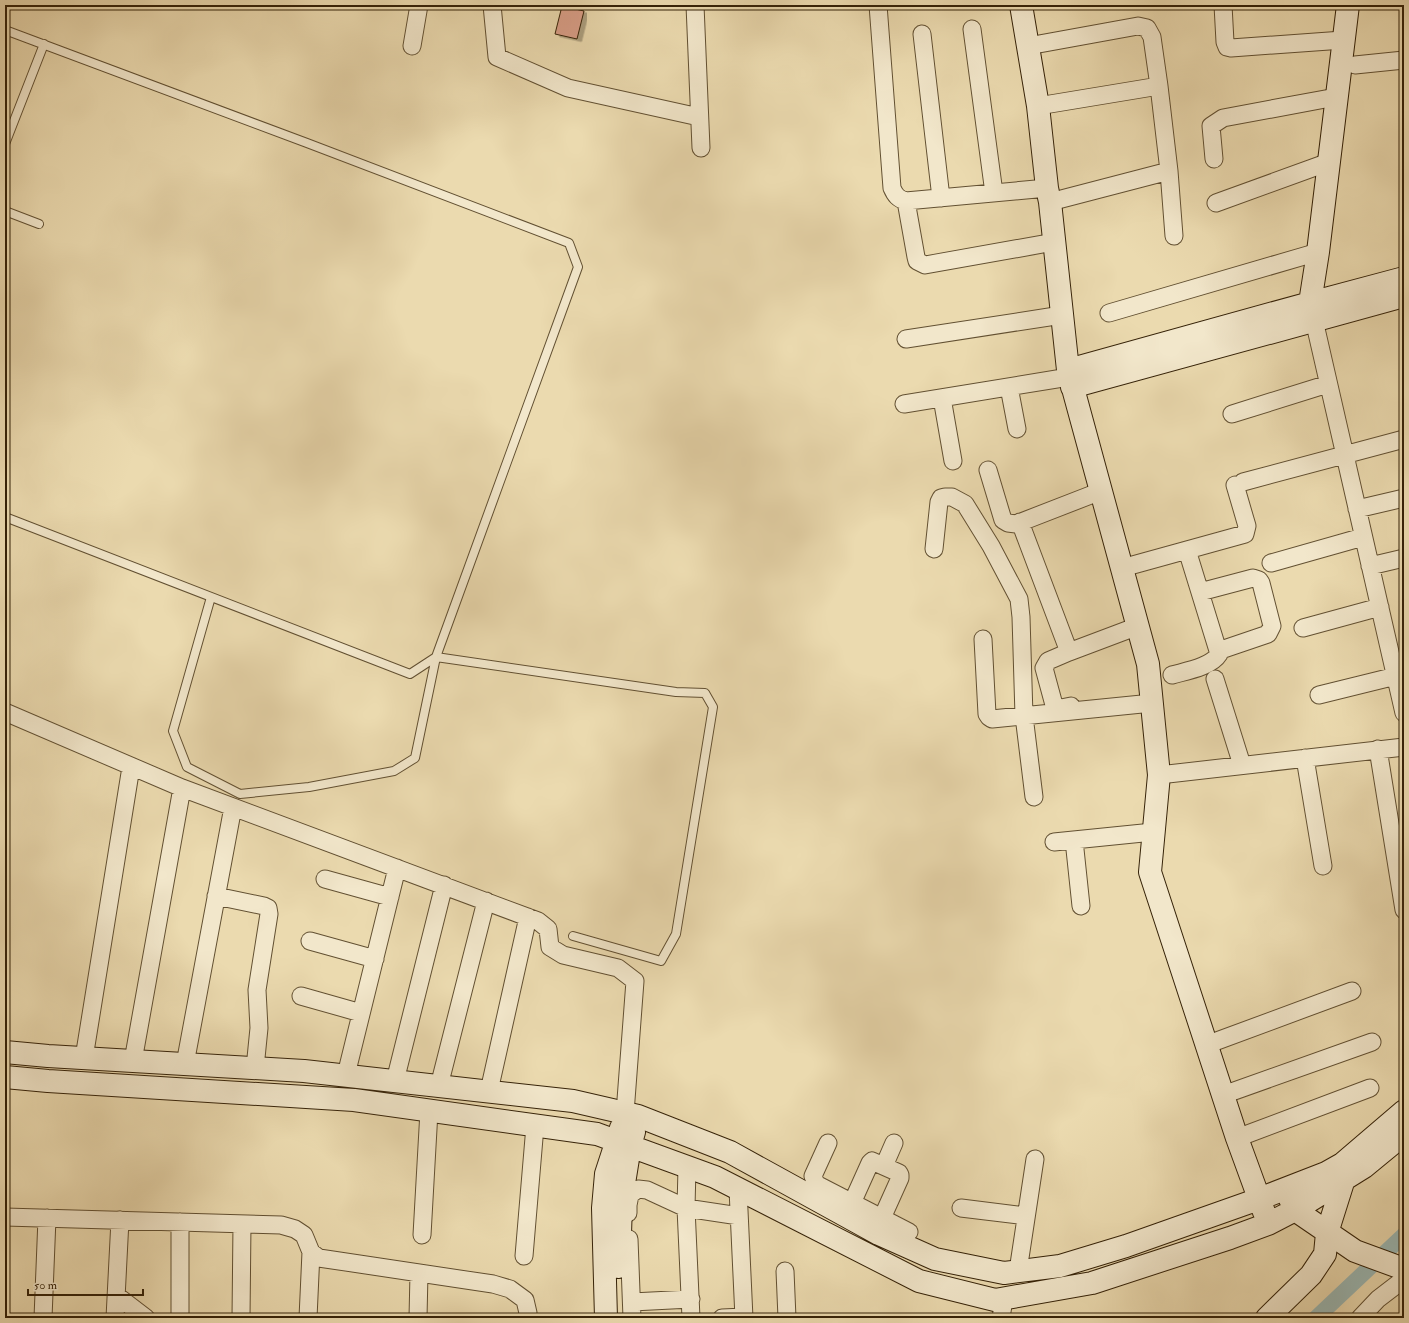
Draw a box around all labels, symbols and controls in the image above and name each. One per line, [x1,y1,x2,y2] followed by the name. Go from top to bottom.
[28,1271,143,1297] scale bar
[34,1278,58,1293] text: 50 m

